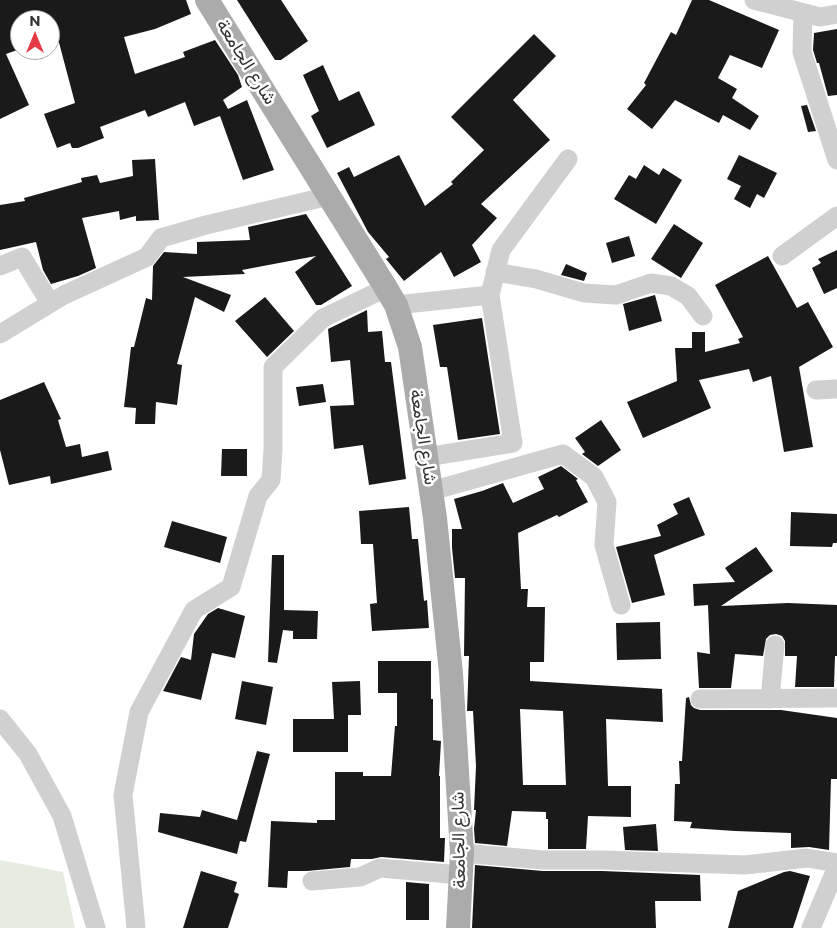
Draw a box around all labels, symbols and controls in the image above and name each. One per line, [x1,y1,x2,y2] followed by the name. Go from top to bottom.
[10,10,60,60] north arrow
[29,12,41,30] text: N
[211,15,281,109] street label: شارع الجامعة
[405,388,441,486] street label: شارع الجامعة
[447,792,471,888] street label: شارع الجامعة

